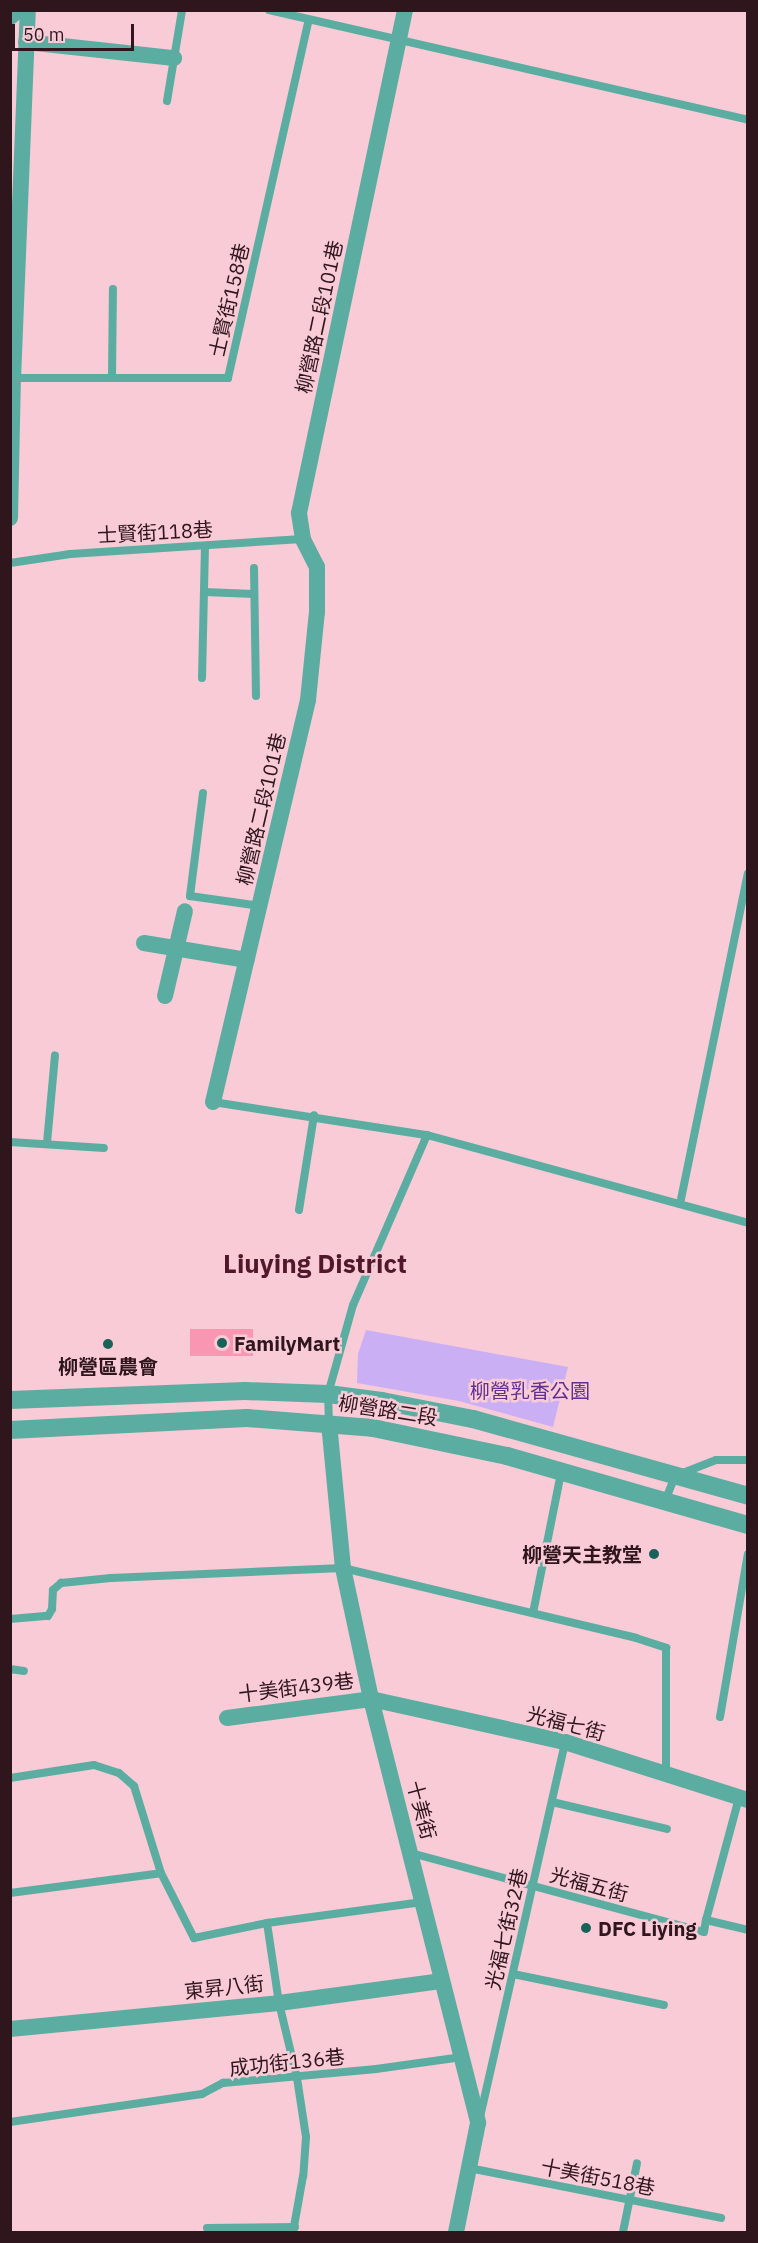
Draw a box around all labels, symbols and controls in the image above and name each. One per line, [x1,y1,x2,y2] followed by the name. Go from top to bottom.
[15,12,136,50] scale bar
[23,23,65,46] text: 50 m
[291,238,347,396] street label: 柳營路二段101巷
[204,241,254,359] street label: 士賢街158巷
[96,517,214,547] street label: 士賢街118巷
[232,730,290,888] street label: 柳營路二段101巷
[223,1248,407,1280] district label: Liuying District
[234,1331,340,1355] place label: FamilyMart
[215,1336,229,1350] marker: FamilyMart
[101,1337,115,1351] marker: 柳營區農會
[58,1354,158,1378] place label: 柳營區農會
[470,1378,590,1402] park label: 柳營乳香公園
[337,1390,439,1430] street label: 柳營路二段
[522,1542,642,1566] place label: 柳營天主教堂
[647,1547,661,1561] marker: 柳營天主教堂
[237,1668,355,1706] street label: 十美街439巷
[524,1701,608,1745] street label: 光福七街
[403,1778,441,1842] street label: 十美街
[547,1862,631,1906] street label: 光福五街
[480,1866,532,1992] street label: 光福七街32巷
[598,1916,696,1940] place label: DFC Liying
[579,1921,593,1935] marker: DFC Liying
[183,1971,265,2003] street label: 東昇八街
[228,2044,346,2080] street label: 成功街136巷
[539,2154,657,2200] street label: 十美街518巷

